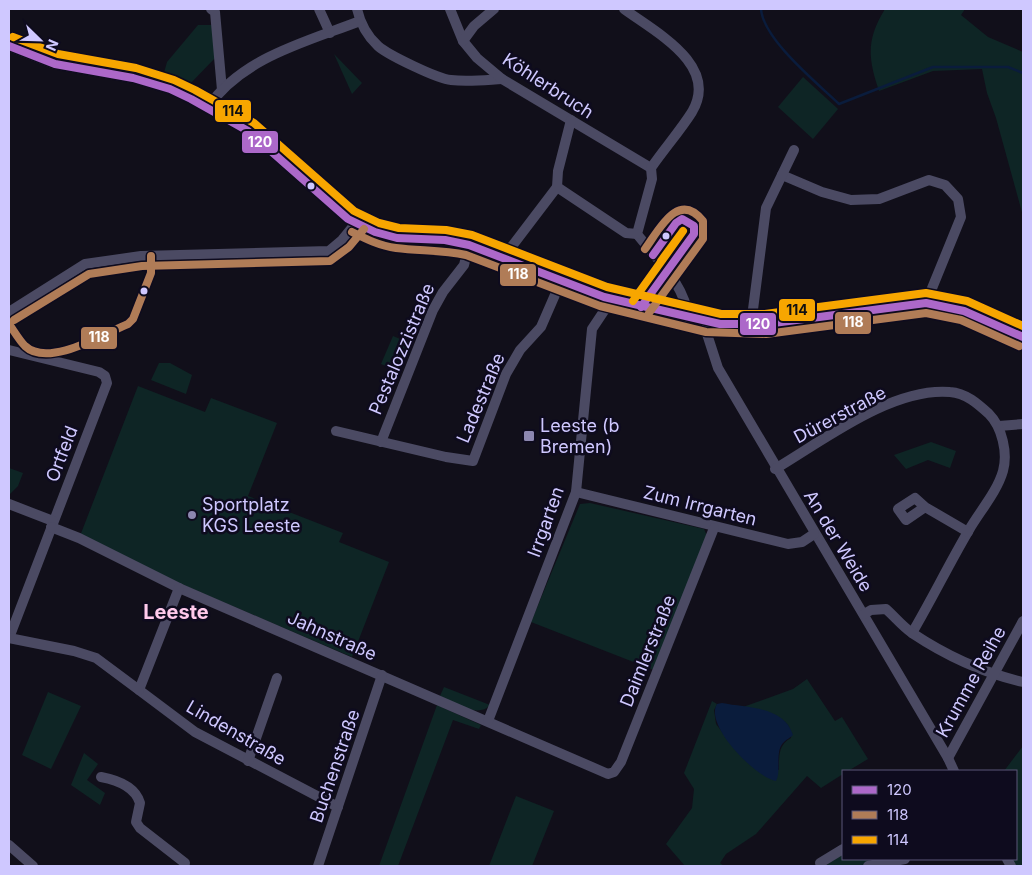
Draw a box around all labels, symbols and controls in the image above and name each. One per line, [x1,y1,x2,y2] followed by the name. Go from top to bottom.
[15,15,65,65] north arrow
[43,37,62,54] text: N
[499,48,598,123] street label: Köhlerbruch
[214,99,252,123] line badge: 114
[222,102,244,119] text: 114
[241,130,279,154] line badge: 120
[248,133,272,150] text: 120
[306,181,316,191] unlabelled marker
[661,231,671,241] unlabelled marker
[499,263,537,287] line badge: 118
[507,265,529,282] text: 118
[364,280,439,418] street label: Pestalozzistraße
[139,286,149,296] unlabelled marker
[778,298,816,322] line badge: 114
[786,301,808,318] text: 114
[834,311,872,335] line badge: 118
[739,312,777,336] line badge: 120
[842,313,864,330] text: 118
[746,315,770,332] text: 120
[80,326,118,350] line badge: 118
[88,328,110,345] text: 118
[452,350,509,446] street label: Ladestraße
[790,382,889,448] street label: Dürerstraße
[540,415,620,457] place label: Leeste (b Bremen)
[41,423,82,485] street label: Ortfeld
[522,429,536,443] marker: Leeste (b Bremen)
[641,481,759,530] street label: Zum Irrgarten
[523,484,568,560] street label: Irrgarten
[800,486,877,595] street label: An der Weide
[202,494,300,536] place label: Sportplatz KGS Leeste
[186,509,198,521] marker: Sportplatz KGS Leeste
[616,592,680,710] street label: Daimlerstraße
[143,600,209,624] district label: Leeste
[284,607,380,665] street label: Jahnstraße
[931,622,1010,741] street label: Krumme Reihe
[183,696,290,769] street label: Lindenstraße
[305,706,364,825] street label: Buchenstraße
[842,770,1017,860] legend
[887,780,912,799] text: 120
[887,805,908,824] text: 118
[887,830,909,849] text: 114

